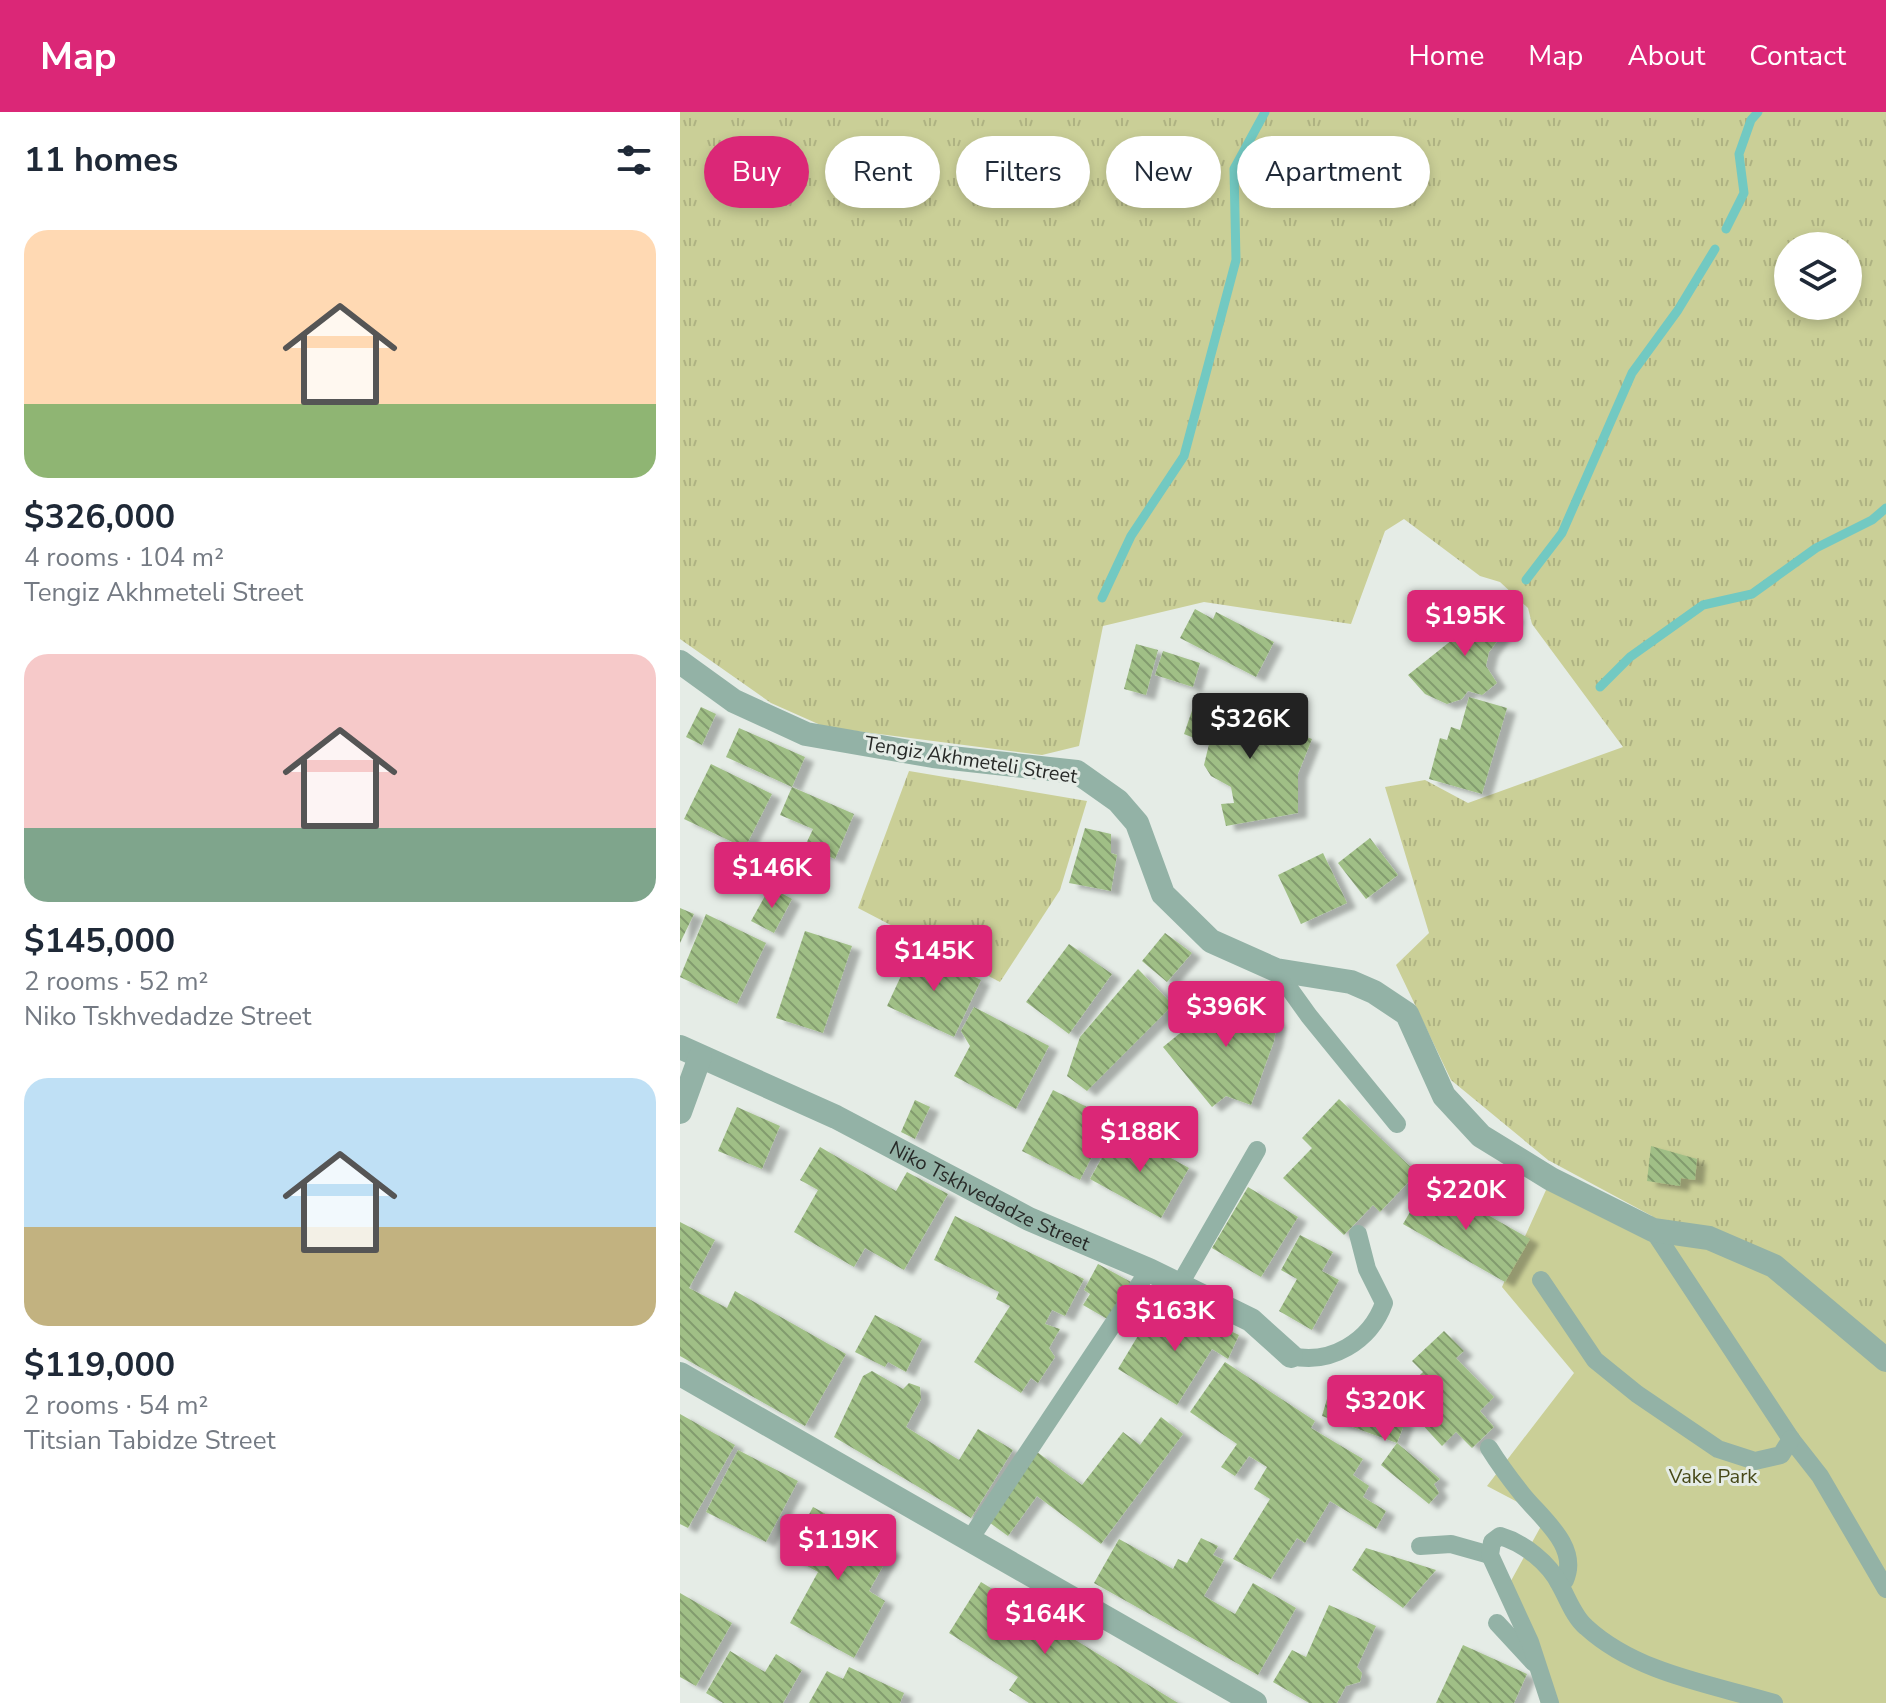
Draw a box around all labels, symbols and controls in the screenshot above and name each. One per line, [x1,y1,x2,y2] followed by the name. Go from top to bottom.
[40,31,117,82] text: Map
[1409,37,1484,75] text: Home
[1528,37,1583,75] text: Map
[1627,37,1705,75] text: About
[1749,37,1846,75] text: Contact
[704,136,809,208] chip: Buy
[825,136,940,208] chip: Rent
[956,136,1090,208] chip: Filters
[1106,136,1221,208] chip: New
[1237,136,1430,208] chip: Apartment
[24,137,178,183] text: 11 homes
[612,138,656,182] icon: filters
[1774,232,1862,320] map controls
[1774,232,1862,320] button: layers
[268,282,412,426] icon: home
[24,494,175,540] text: $326,000
[24,540,224,575] text: 4 rooms · 104 m²
[24,575,303,610] text: Tengiz Akhmeteli Street
[1409,590,1521,658] pin: $195K
[1425,598,1505,633] text: $195K
[1194,693,1306,761] pin: $326K
[1210,701,1290,736] text: $326K
[268,706,412,850] icon: home
[863,730,1080,790] street label: Tengiz Akhmeteli Street
[716,842,828,910] pin: $146K
[732,850,812,885] text: $146K
[24,918,175,964] text: $145,000
[878,925,990,993] pin: $145K
[894,933,974,968] text: $145K
[24,964,208,999] text: 2 rooms · 52 m²
[1170,981,1282,1049] pin: $396K
[1186,989,1266,1024] text: $396K
[24,999,311,1034] text: Niko Tskhvedadze Street
[1084,1106,1196,1174] pin: $188K
[1100,1114,1180,1149] text: $188K
[268,1130,412,1274] icon: home
[885,1134,1095,1257] street label: Niko Tskhvedadze Street
[1410,1164,1522,1232] pin: $220K
[1426,1172,1506,1207] text: $220K
[1119,1285,1231,1353] pin: $163K
[1135,1293,1215,1328] text: $163K
[24,1342,175,1388] text: $119,000
[1329,1375,1441,1443] pin: $320K
[1345,1383,1425,1418] text: $320K
[24,1388,208,1423] text: 2 rooms · 54 m²
[24,1423,276,1458] text: Titsian Tabidze Street
[1668,1463,1758,1490] park label: Vake Park
[782,1514,894,1582] pin: $119K
[798,1522,878,1557] text: $119K
[989,1588,1101,1656] pin: $164K
[1005,1596,1085,1631] text: $164K

